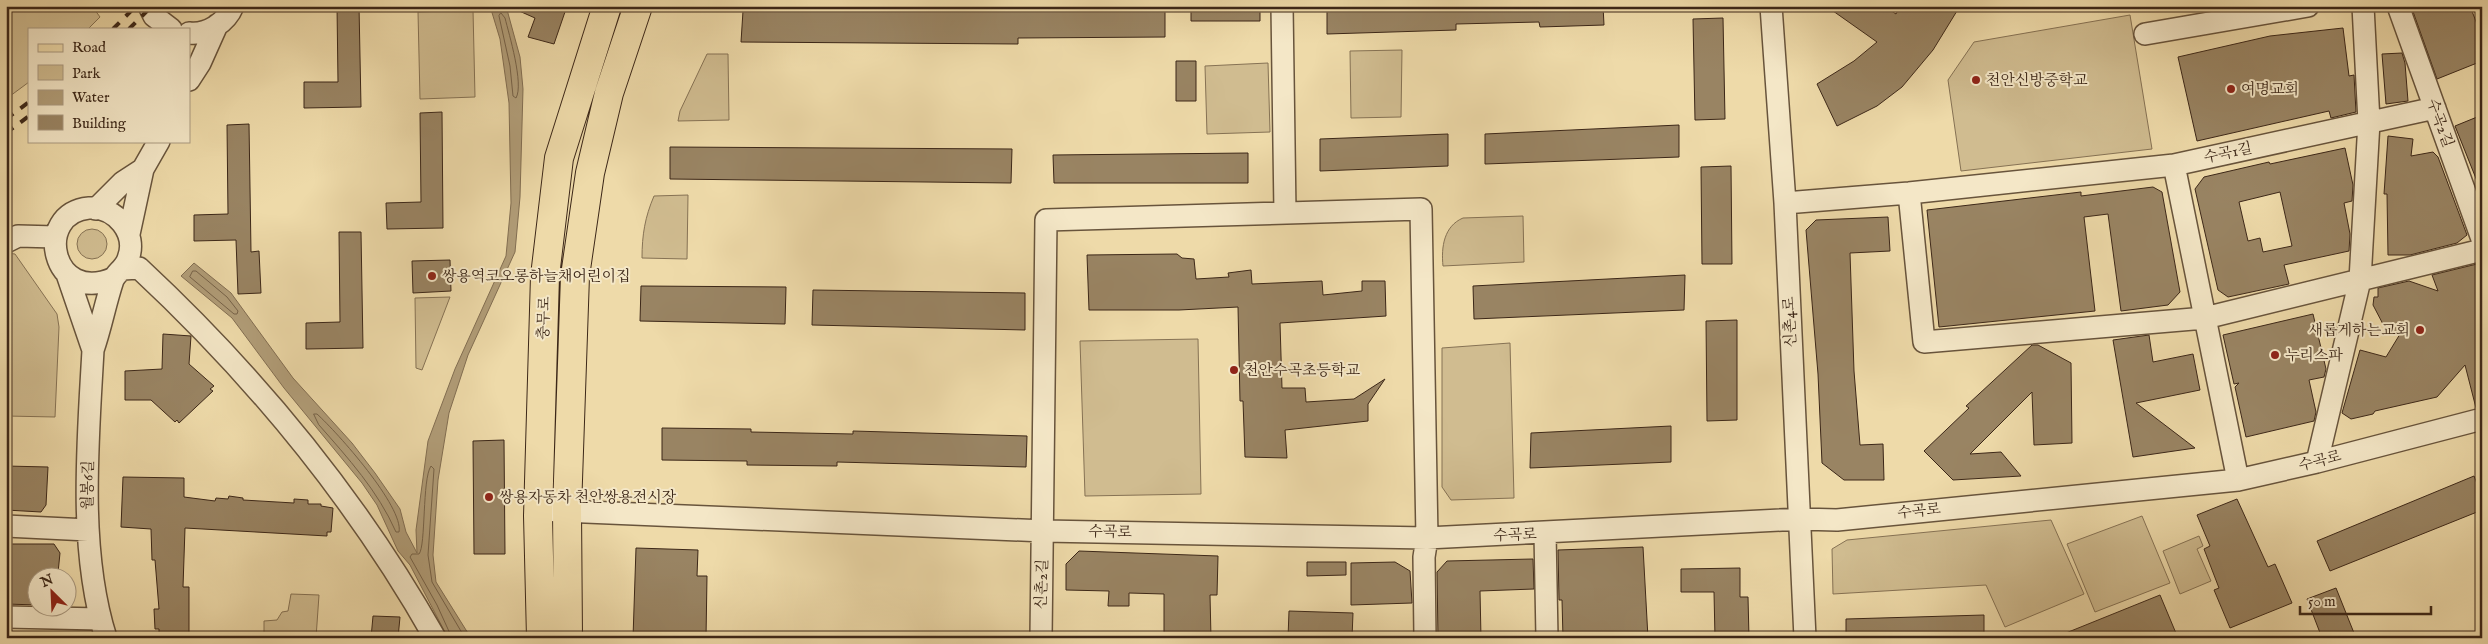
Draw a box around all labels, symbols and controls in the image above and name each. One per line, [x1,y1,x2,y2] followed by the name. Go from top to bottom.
[28,28,190,142] legend
[72,38,107,57] text: Road
[72,64,102,83] text: Park
[1986,71,2088,90] place label: 천안신방중학교
[1970,74,1982,86] marker: 천안신방중학교
[2241,80,2299,99] place label: 여명교회
[2225,83,2237,95] marker: 여명교회
[72,88,110,107] text: Water
[2422,96,2458,150] street label: 수곡2길
[72,114,127,133] text: Building
[2202,139,2254,167] street label: 수곡1길
[442,267,630,286] place label: 쌍용역코오롱하늘채어린이집
[426,270,438,282] marker: 쌍용역코오롱하늘채어린이집
[534,295,554,340] street label: 충무로
[1779,296,1801,348] street label: 신촌4로
[2309,321,2410,340] place label: 새롭게하는교회
[2414,324,2426,336] marker: 새롭게하는교회
[2285,346,2343,365] place label: 누리스파
[2269,349,2281,361] marker: 누리스파
[1244,361,1360,380] place label: 천안수곡초등학교
[1228,364,1240,376] marker: 천안수곡초등학교
[2297,446,2344,475] street label: 수곡로
[78,460,98,510] street label: 월봉6길
[499,488,677,507] place label: 쌍용자동차 천안쌍용전시장
[483,491,495,503] marker: 쌍용자동차 천안쌍용전시장
[1896,499,1942,523] street label: 수곡로
[1088,522,1132,542] street label: 수곡로
[1493,525,1538,545] street label: 수곡로
[1032,558,1052,610] street label: 신촌2길
[28,566,78,616] north arrow
[37,570,56,592] text: N
[2300,584,2432,616] scale bar
[2308,592,2336,611] text: 50 m

